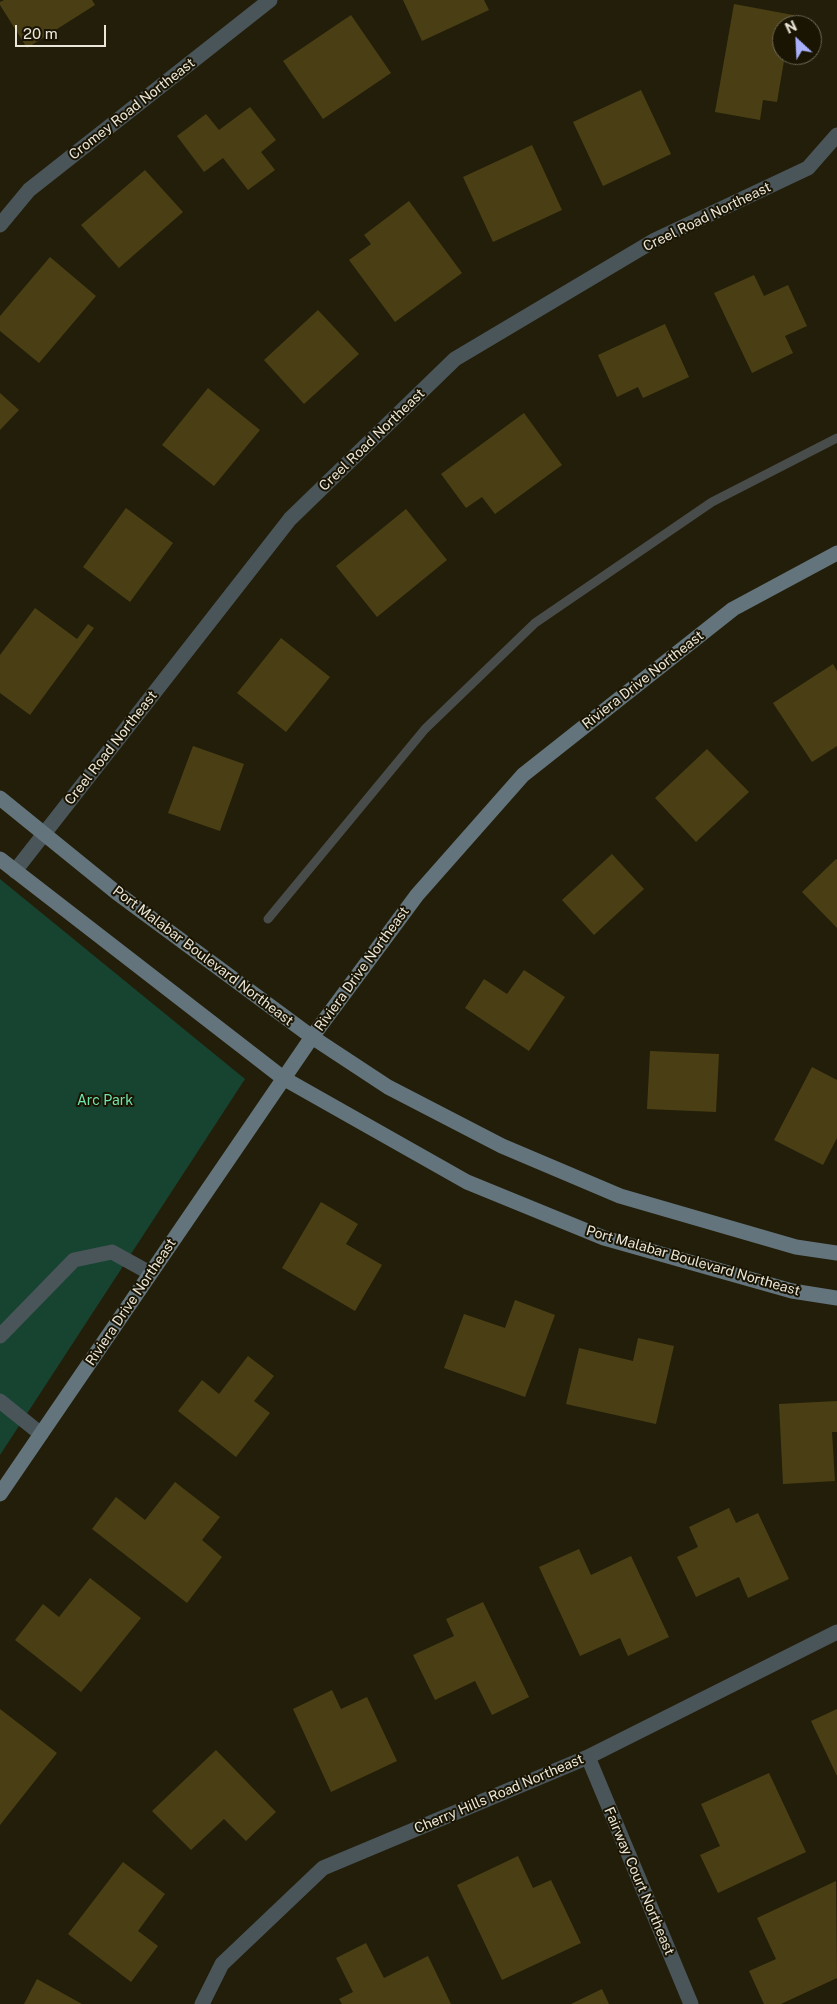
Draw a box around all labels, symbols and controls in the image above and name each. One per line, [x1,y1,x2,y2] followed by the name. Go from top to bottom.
[18,15,109,47] scale bar
[772,15,822,65] north arrow
[783,18,799,37] text: N
[23,25,58,42] text: 20 m
[66,55,198,163] street label: Cromey Road Northeast
[640,179,774,255] street label: Creel Road Northeast
[316,385,428,495] street label: Creel Road Northeast
[579,627,707,733] street label: Riviera Drive Northeast
[61,688,161,808] street label: Creel Road Northeast
[109,883,297,1029] street label: Port Malabar Boulevard Northeast
[311,904,413,1034] street label: Riviera Drive Northeast
[77,1093,133,1109] park label: Arc Park
[584,1222,802,1300] street label: Port Malabar Boulevard Northeast
[82,1235,180,1369] street label: Riviera Drive Northeast
[412,1751,586,1837] street label: Cherry Hills Road Northeast
[600,1804,678,1958] street label: Fairway Court Northeast

